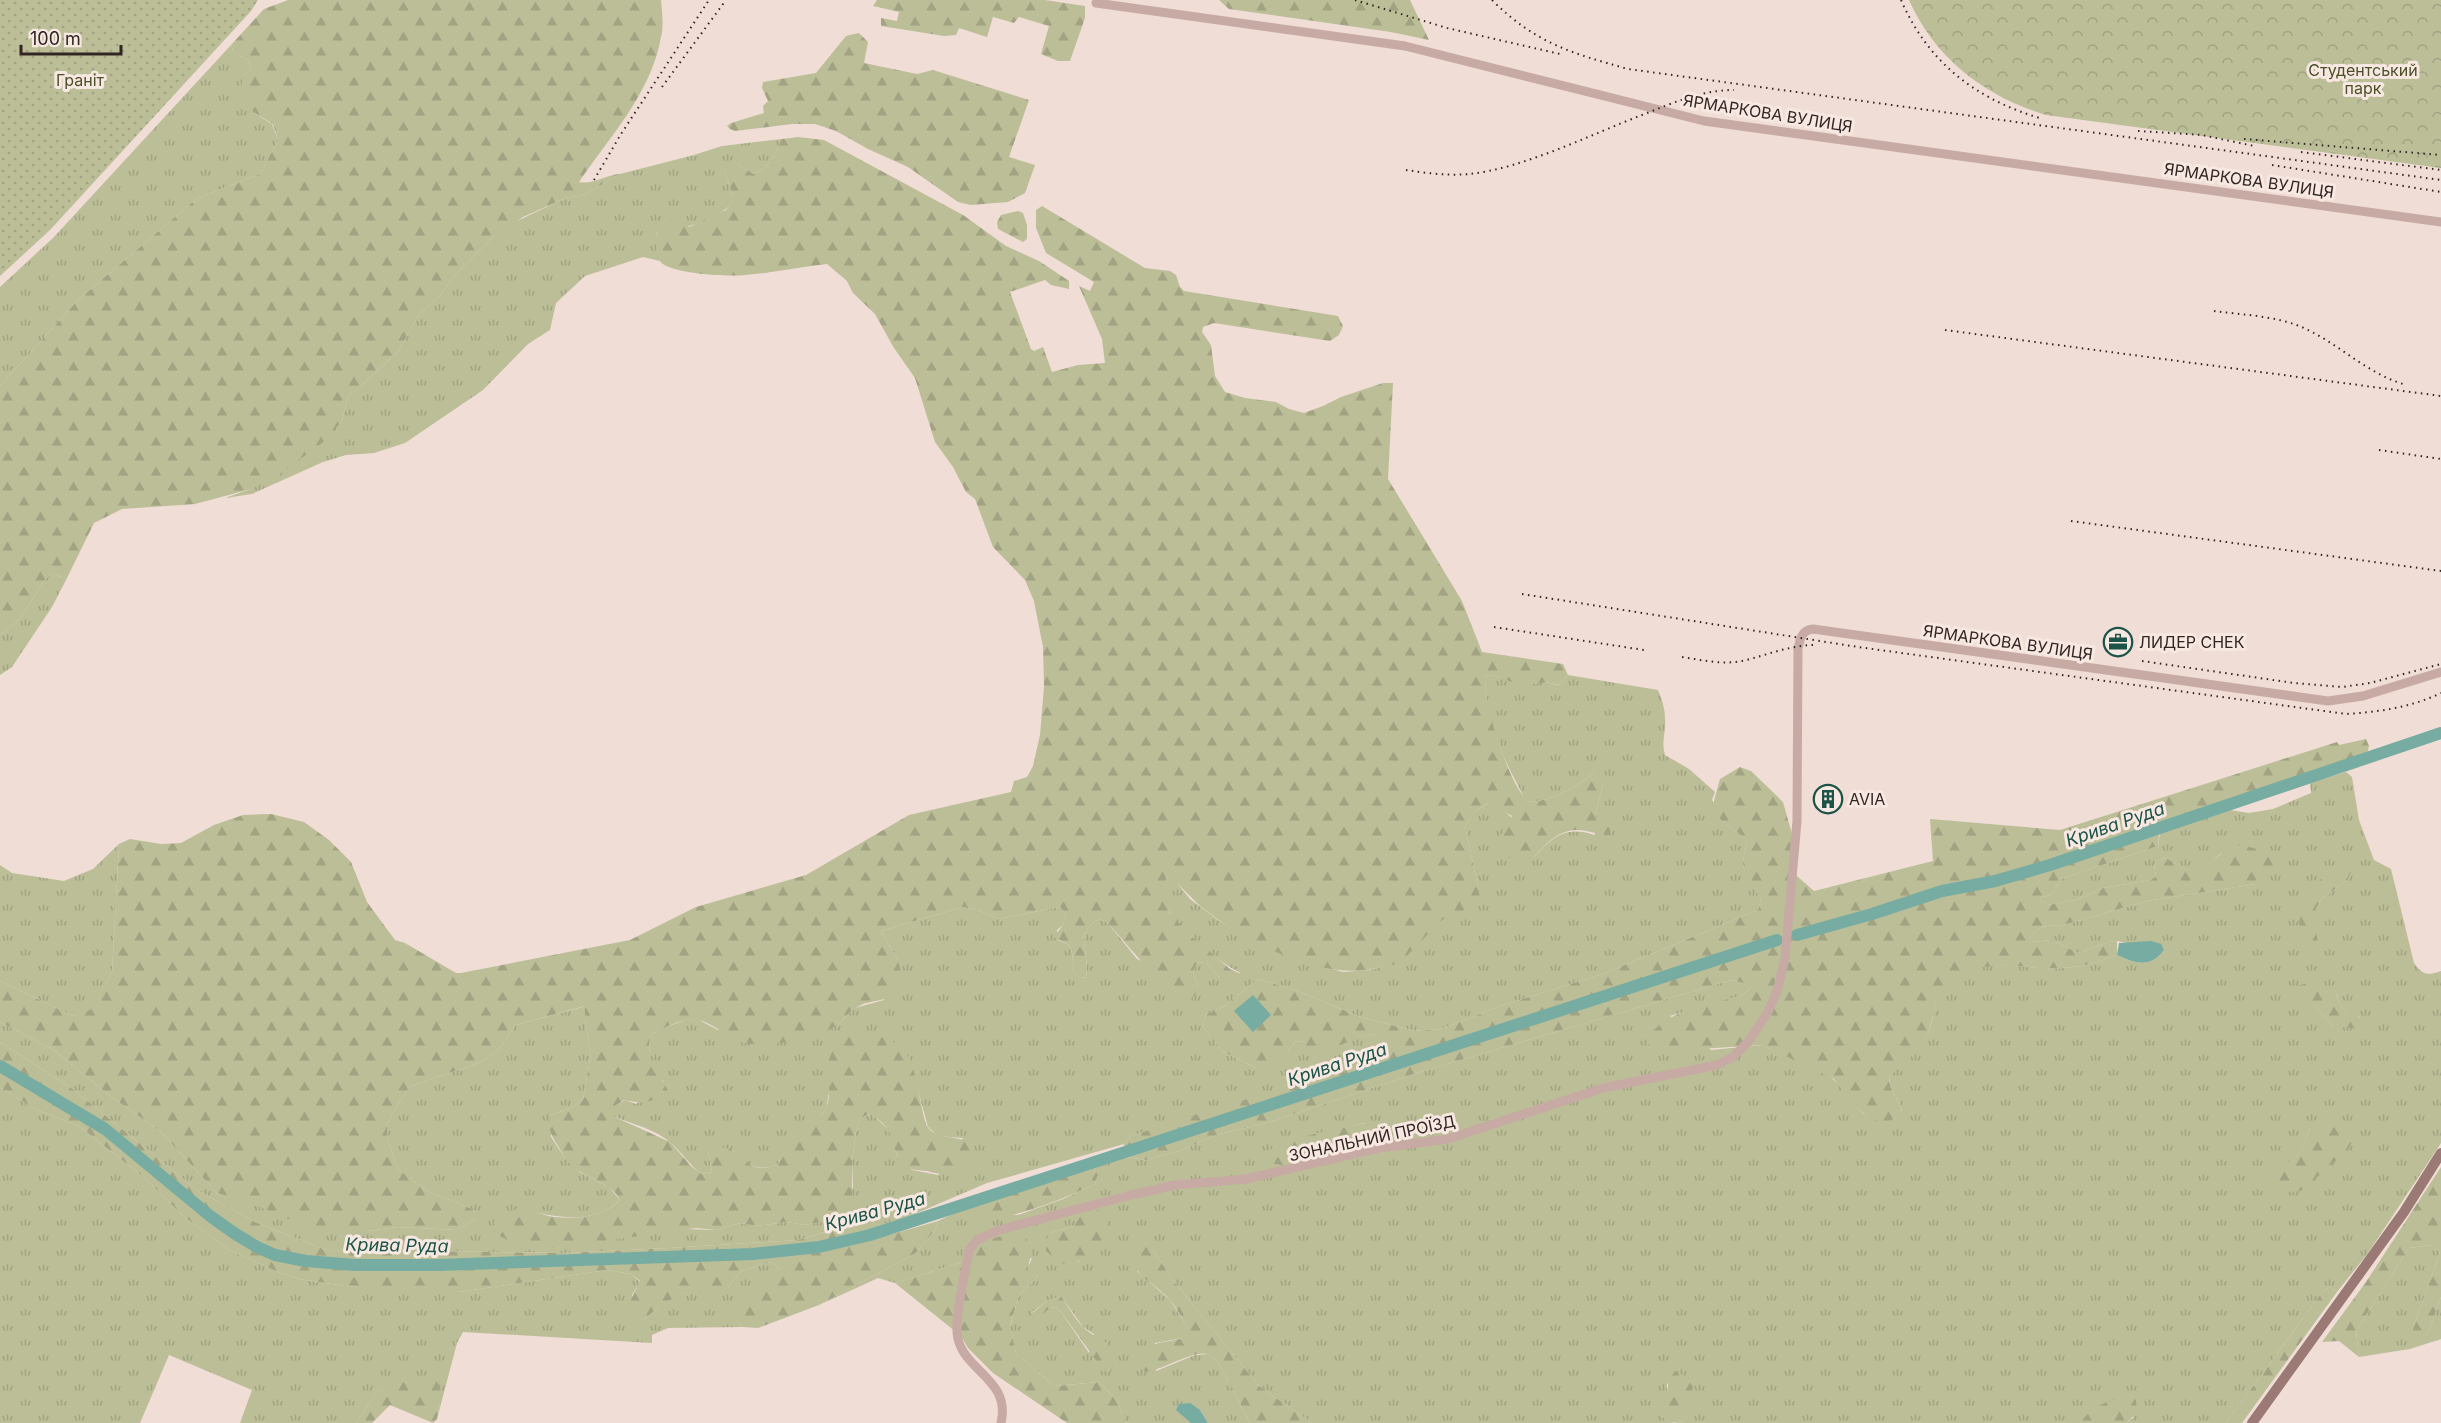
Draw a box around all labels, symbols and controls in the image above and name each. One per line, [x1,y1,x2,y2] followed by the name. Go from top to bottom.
[21,18,122,56] scale bar
[30,28,81,49] text: 100 m
[2308,60,2418,98] park label: Студентський парк
[56,70,105,90] park label: Граніт
[1682,90,1854,136] street label: ЯРМАРКОВА ВУЛИЦЯ
[2163,158,2335,202] street label: ЯРМАРКОВА ВУЛИЦЯ
[1922,620,2094,664] street label: ЯРМАРКОВА ВУЛИЦЯ
[2102,626,2134,658] office icon: ЛИДЕР СНЕК
[2139,632,2245,652] place label: ЛИДЕР СНЕК
[1812,783,1844,815] building icon: AVIA
[1849,789,1885,809] place label: AVIA
[2063,797,2167,851] water label: Крива Руда
[1285,1038,1389,1090] water label: Крива Руда
[1287,1111,1457,1165] street label: ЗОНАЛЬНИЙ ПРОЇЗД
[822,1187,928,1235] water label: Крива Руда
[345,1234,449,1256] water label: Крива Руда

